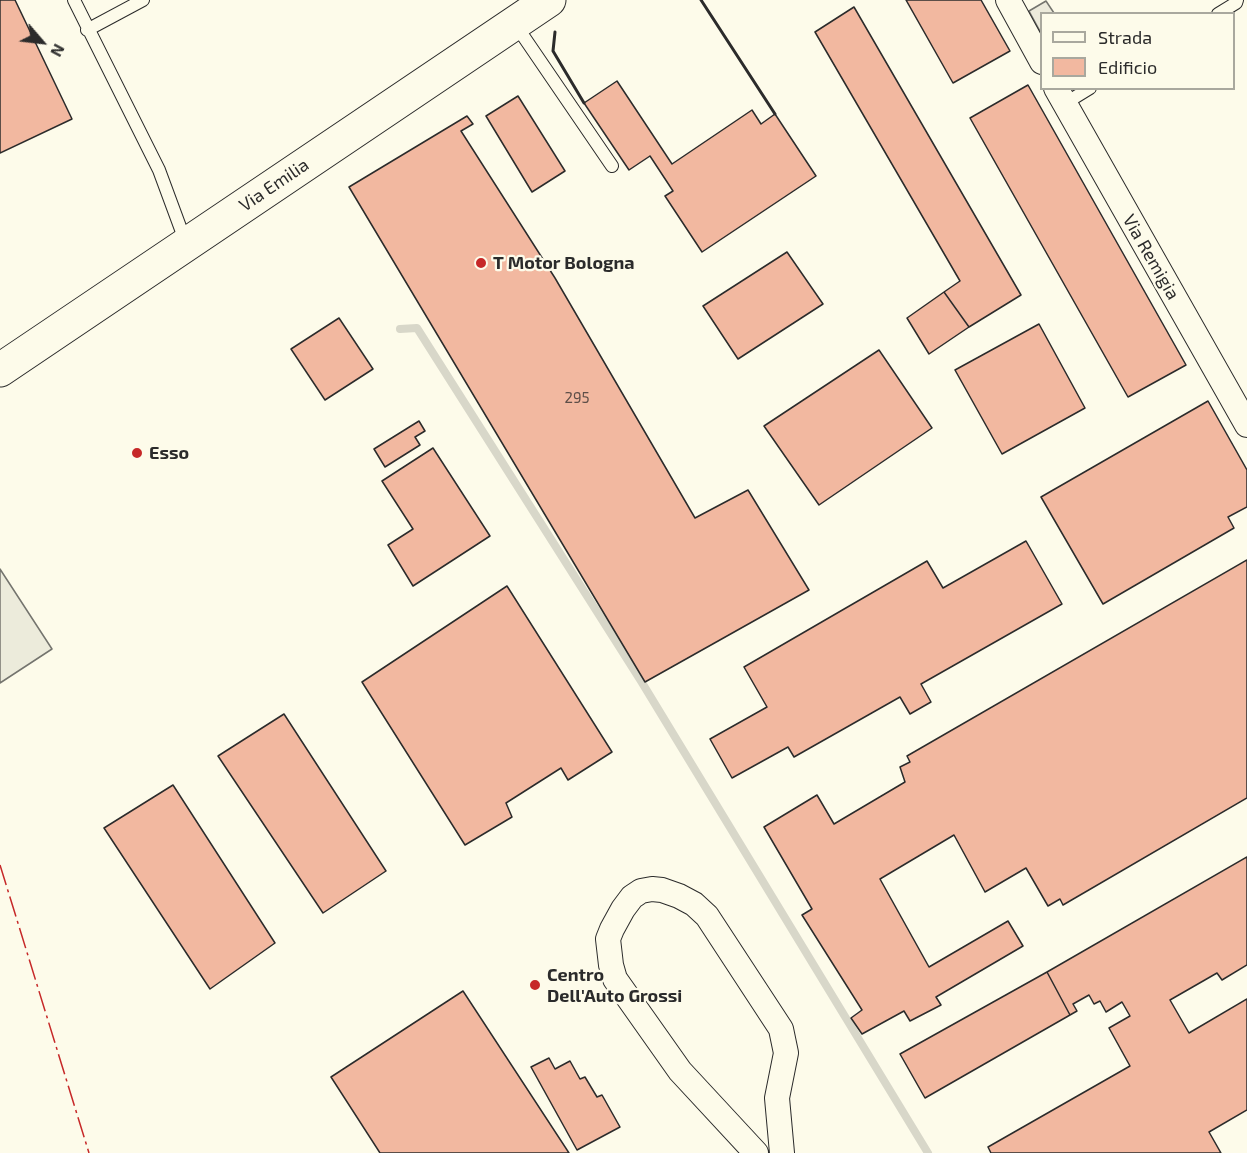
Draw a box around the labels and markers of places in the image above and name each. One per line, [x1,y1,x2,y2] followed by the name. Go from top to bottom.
[493,252,635,274] place label: T Motor Bologna
[474,256,488,270] marker: T Motor Bologna
[149,442,189,464] place label: Esso
[130,446,144,460] marker: Esso
[547,964,682,1006] place label: Centro Dell'Auto Grossi
[528,978,542,992] marker: Centro Dell'Auto Grossi

